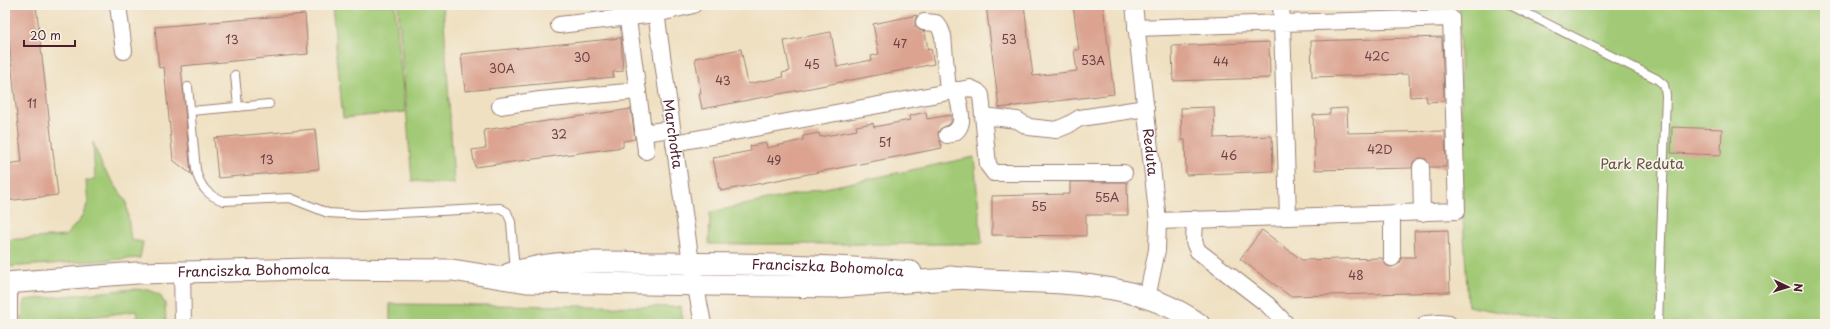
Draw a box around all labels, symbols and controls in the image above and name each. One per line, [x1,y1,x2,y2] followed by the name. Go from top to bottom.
[24,22,75,48] scale bar
[30,26,61,44] text: 20 m
[225,30,239,48] house number: 13
[1001,30,1017,48] house number: 53
[893,34,908,52] house number: 47
[1364,47,1390,65] house number: 42C
[574,48,591,66] house number: 30
[1081,51,1105,69] house number: 53A
[1213,52,1229,70] house number: 44
[804,55,820,73] house number: 45
[489,59,515,77] house number: 30A
[715,71,731,89] house number: 43
[27,94,37,112] house number: 11
[658,98,689,170] street label: Marchołta
[551,125,567,143] house number: 32
[1138,127,1164,177] street label: Reduta
[879,133,891,151] house number: 51
[1367,140,1393,158] house number: 42D
[1221,146,1237,164] house number: 46
[260,150,274,168] house number: 13
[767,151,781,169] house number: 49
[1600,153,1684,174] park label: Park Reduta
[1095,188,1119,206] house number: 55A
[1031,197,1047,215] house number: 55
[751,253,905,281] street label: Franciszka Bohomolca
[177,258,330,282] street label: Franciszka Bohomolca
[1348,266,1364,284] house number: 48
[1768,267,1808,307] north arrow
[1790,283,1807,293] text: N

